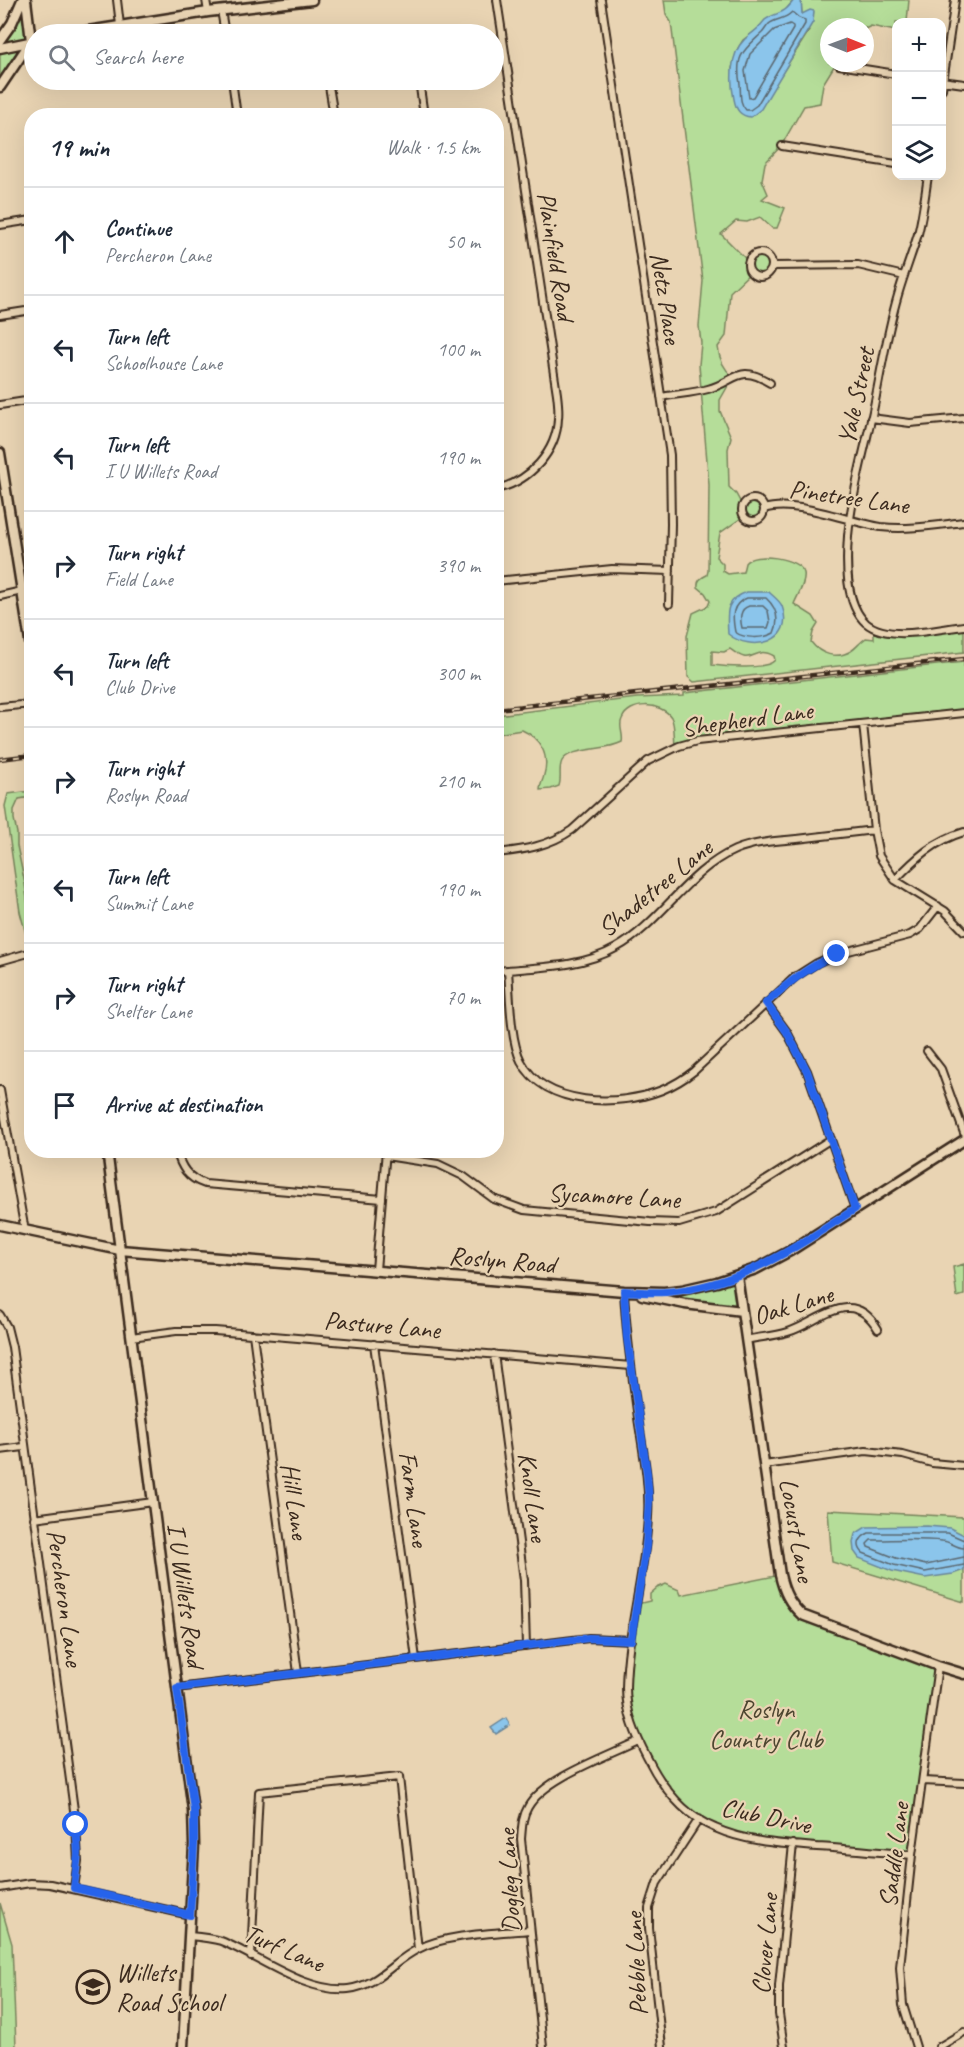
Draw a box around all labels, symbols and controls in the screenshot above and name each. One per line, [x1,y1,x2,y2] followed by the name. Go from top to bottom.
[820,18,874,72] north arrow
[892,18,946,180] map controls
[892,18,946,72] button: +
[24,24,504,90] search box
[45,41,78,74] icon: search
[93,43,183,71] text: Search here
[892,72,946,126] button: −
[892,126,946,180] button: layers
[48,131,109,164] text: 19 min
[386,135,480,160] text: Walk · 1.5 km
[530,189,583,326] street label: Plainfield Road
[105,215,171,243] text: Continue
[48,225,81,258] icon: ahead
[446,229,480,254] text: 50 m
[105,243,211,268] text: Percheron Lane
[642,250,690,348] street label: Netz Place
[105,323,169,351] text: Turn left
[48,333,81,366] icon: left
[437,337,480,362] text: 100 m
[830,342,883,447] street label: Yale Street
[105,351,222,376] text: Schoolhouse Lane
[105,431,169,459] text: Turn left
[48,441,81,474] icon: left
[437,445,480,470] text: 190 m
[105,459,217,484] text: I U Willets Road
[787,472,912,522] street label: Pinetree Lane
[105,539,182,567] text: Turn right
[48,549,81,582] icon: right
[437,553,480,578] text: 390 m
[105,567,173,592] text: Field Lane
[105,647,169,675] text: Turn left
[48,657,81,690] icon: left
[437,661,480,686] text: 300 m
[105,675,174,700] text: Club Drive
[680,693,817,744] street label: Shepherd Lane
[105,755,182,783] text: Turn right
[48,765,81,798] icon: right
[437,769,480,794] text: 210 m
[105,783,187,808] text: Roslyn Road
[591,831,720,944] street label: Shadetree Lane
[105,863,169,891] text: Turn left
[48,873,81,906] icon: left
[437,877,480,902] text: 190 m
[105,891,193,916] text: Summit Lane
[823,940,849,966] route end
[105,971,182,999] text: Turn right
[48,981,81,1014] icon: right
[446,985,480,1010] text: 70 m
[105,999,192,1024] text: Shelter Lane
[48,1089,81,1122] icon: arrive
[105,1091,262,1119] text: Arrive at destination
[547,1176,682,1216] street label: Sycamore Lane
[447,1239,560,1281] street label: Roslyn Road
[749,1277,838,1333] street label: Oak Lane
[323,1304,443,1347] street label: Pasture Lane
[391,1449,437,1550] street label: Farm Lane
[510,1450,556,1545] street label: Knoll Lane
[273,1461,317,1543] street label: Hill Lane
[772,1476,823,1587] street label: Locust Lane
[160,1521,213,1673] street label: I U Willets Road
[39,1527,91,1670] street label: Percheron Lane
[709,1693,824,1756] park label: Roslyn Country Club
[718,1790,815,1842] street label: Club Drive
[871,1798,917,1909] street label: Saddle Lane
[62,1811,88,1837] route start
[490,1826,528,1934] street label: Dogleg Lane
[744,1890,786,1996] street label: Clover Lane
[617,1909,655,2017] street label: Pebble Lane
[239,1916,331,1980] street label: Turf Lane
[116,1956,227,2019] place label: Willets Road School
[75,1969,111,2005] school or university icon: Willets Road School

